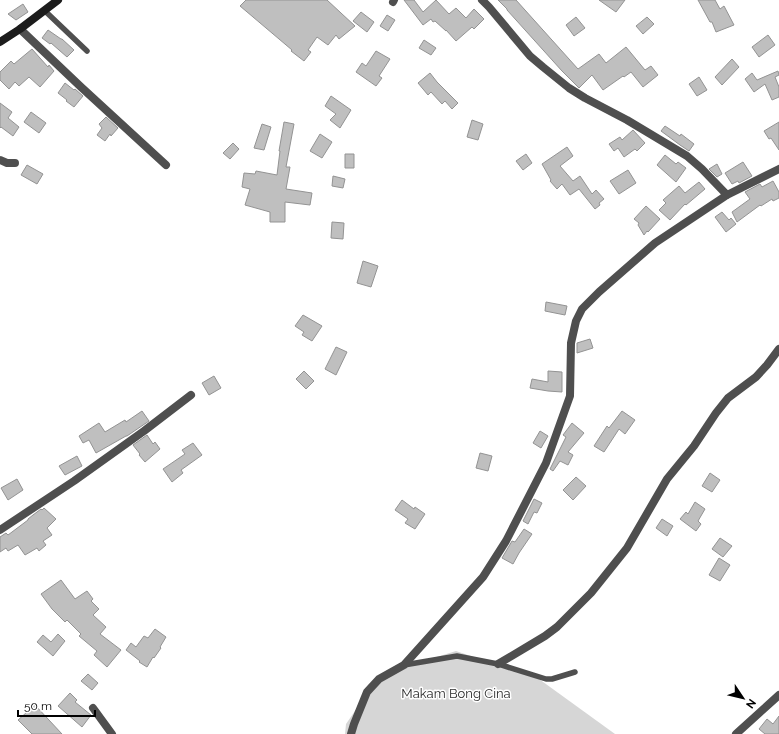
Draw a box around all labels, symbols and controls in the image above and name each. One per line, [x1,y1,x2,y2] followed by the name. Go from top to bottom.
[723,678,763,718] north arrow
[401,686,511,701] park label: Makam Bong Cina
[18,692,95,718] scale bar
[743,696,759,711] text: N
[24,699,52,713] text: 50 m

